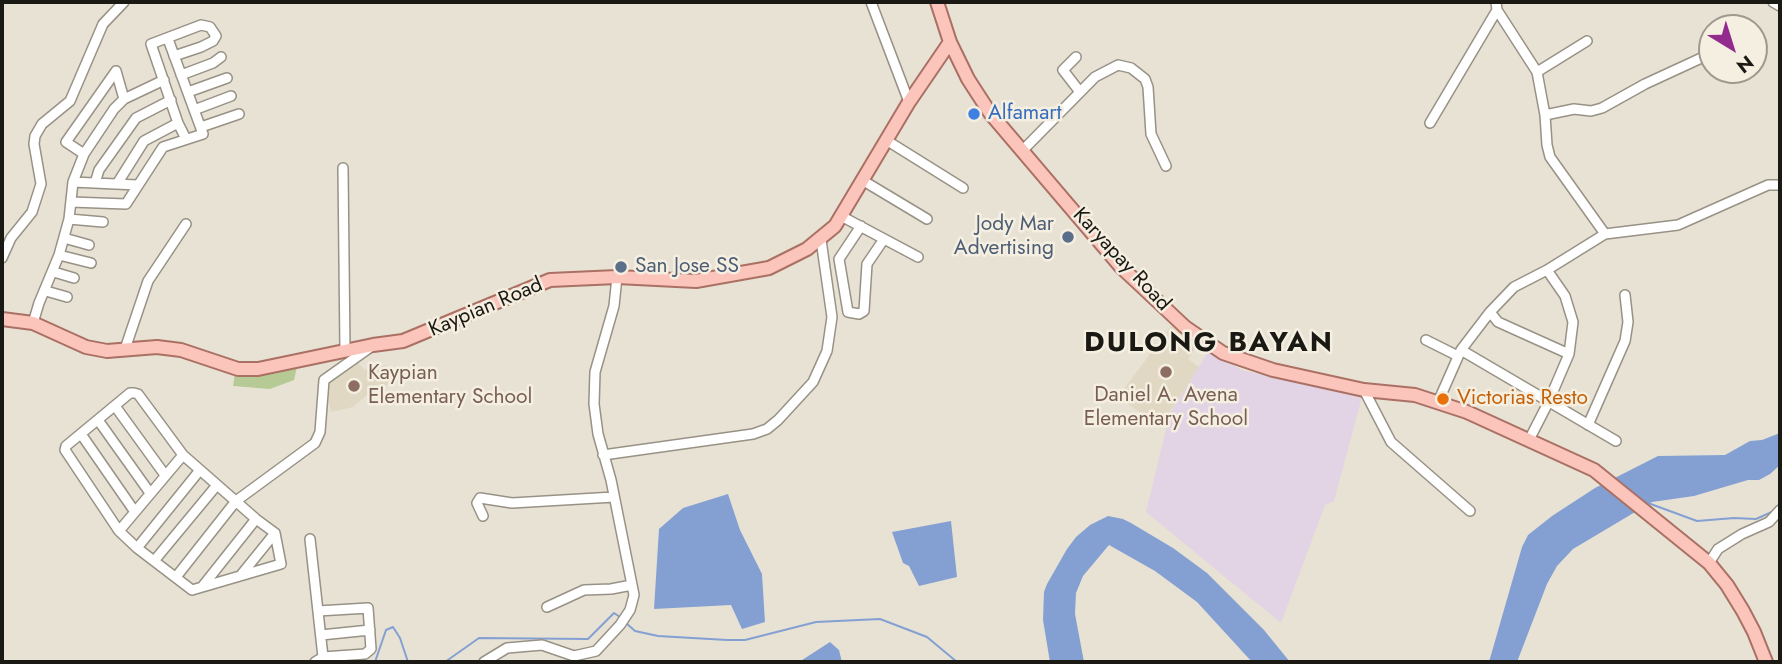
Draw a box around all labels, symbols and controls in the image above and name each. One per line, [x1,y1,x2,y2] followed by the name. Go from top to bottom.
[1698,14,1768,84] north arrow
[1731,49,1759,80] text: N
[988,101,1062,127] place label: Alfamart
[966,106,982,122] marker: Alfamart
[1067,203,1175,317] street label: Karyapay Road
[954,212,1054,262] place label: Jody Mar Advertising
[1060,229,1076,245] marker: Jody Mar Advertising
[635,254,739,280] place label: San Jose SS
[613,259,629,275] marker: San Jose SS
[425,273,547,343] street label: Kaypian Road
[1086,327,1332,361] district label: DULONG BAYAN
[368,361,532,411] place label: Kaypian Elementary School
[1158,364,1174,380] marker: Daniel A. Avena Elementary School
[346,378,362,394] marker: Kaypian Elementary School
[1084,383,1248,433] place label: Daniel A. Avena Elementary School
[1457,386,1588,412] place label: Victorias Resto
[1435,391,1451,407] marker: Victorias Resto

